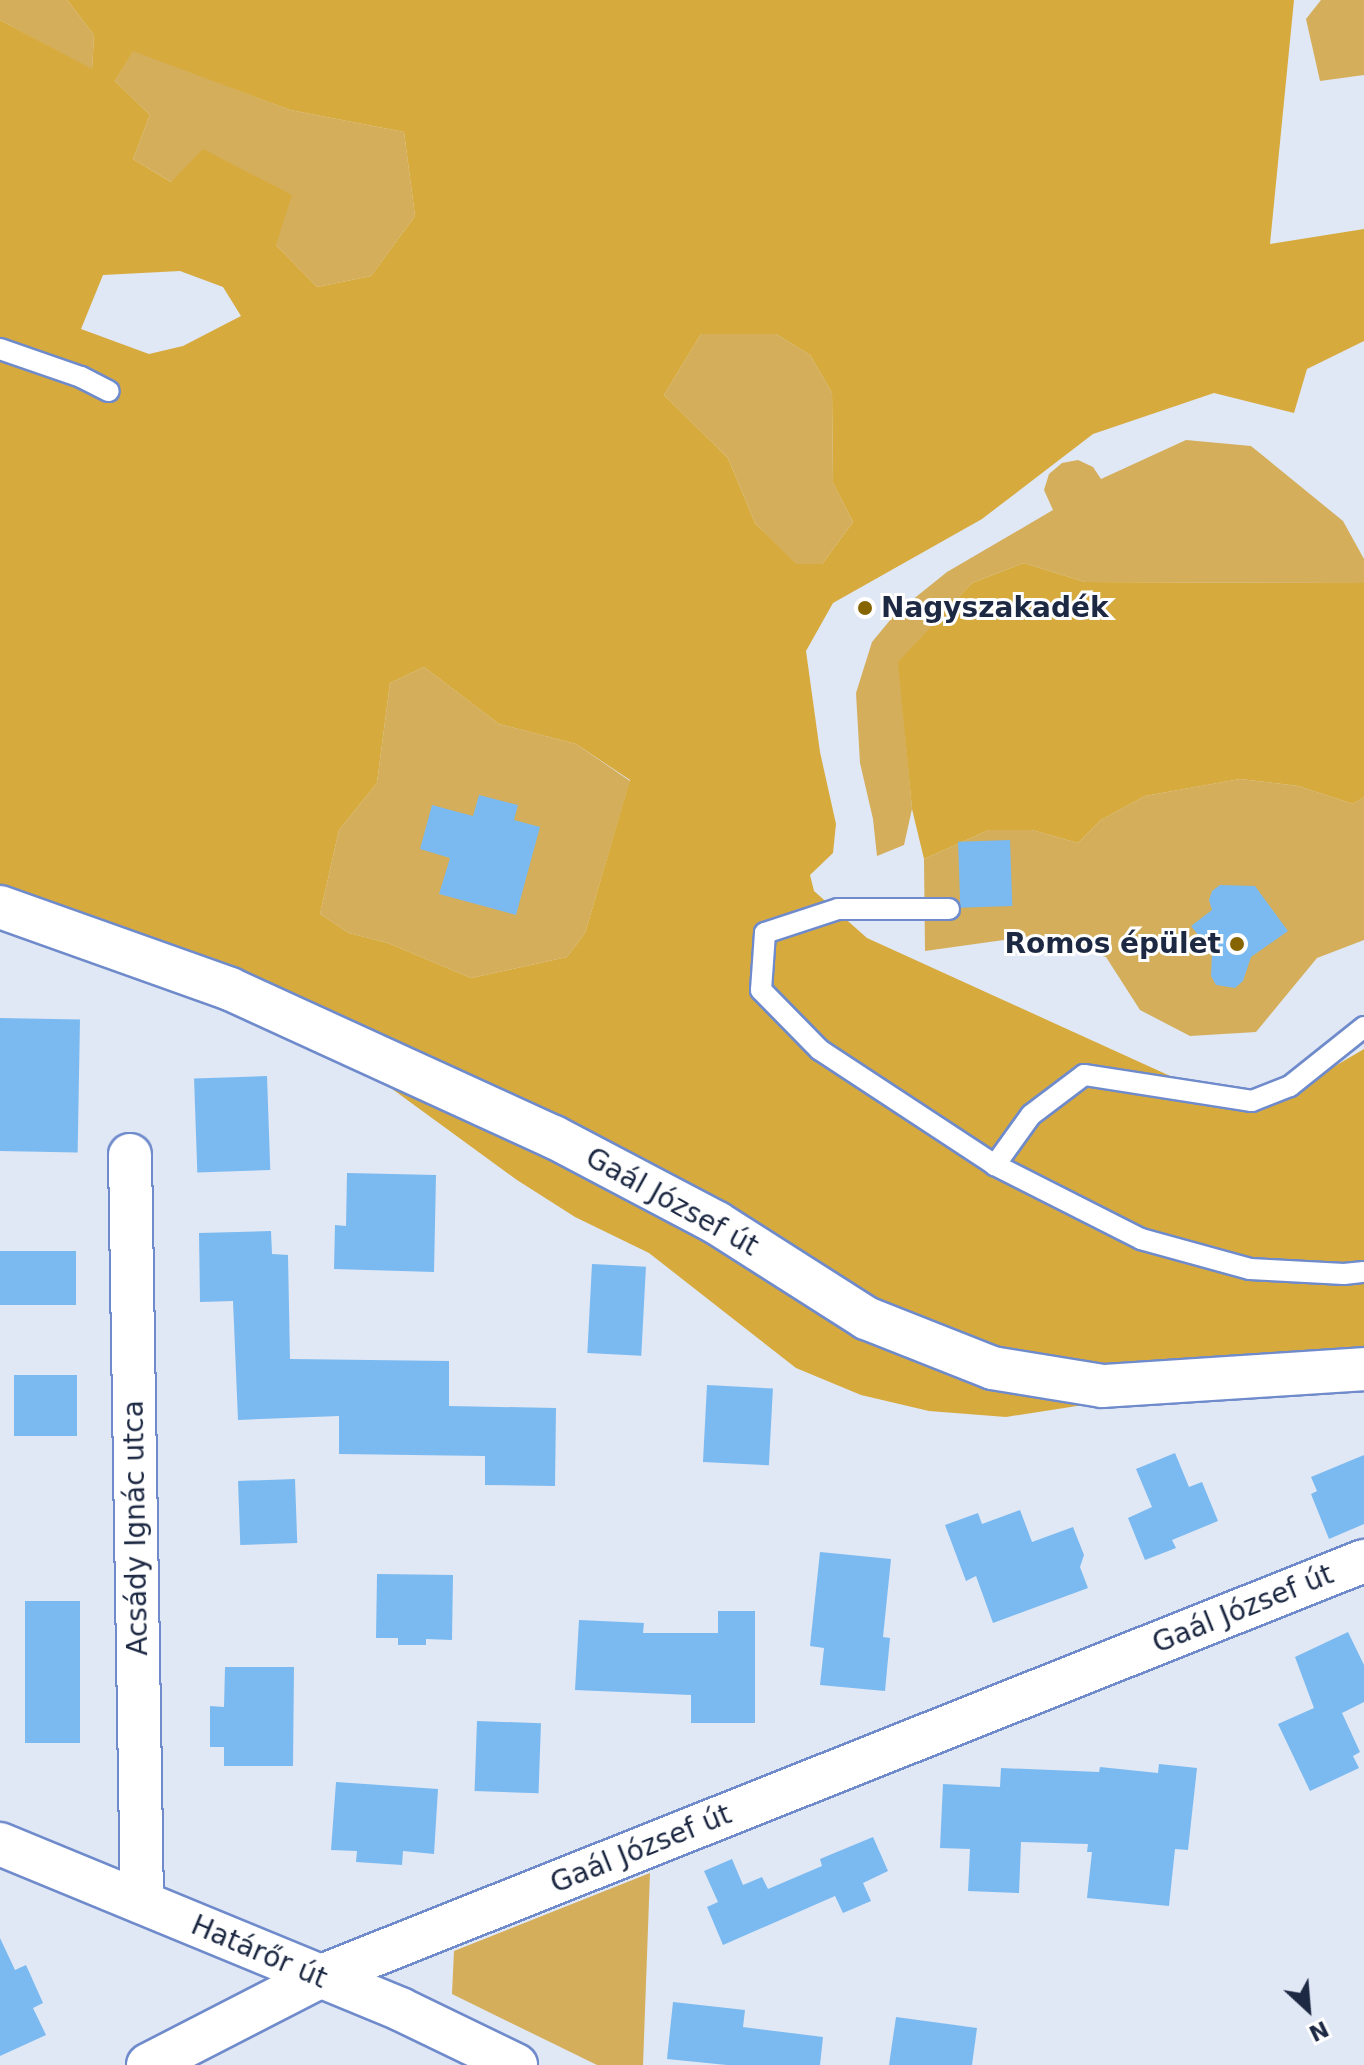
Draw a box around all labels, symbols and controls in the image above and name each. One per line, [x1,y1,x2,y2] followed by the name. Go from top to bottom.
[881,591,1109,625] place label: Nagyszakadék
[856,599,874,617] marker: Nagyszakadék
[1004,927,1221,961] place label: Romos épület
[1228,935,1246,953] marker: Romos épület
[580,1141,764,1263] street label: Gaál József út
[117,1400,155,1656] street label: Acsády Ignác utca
[1148,1557,1338,1661] street label: Gaál József út
[546,1797,736,1901] street label: Gaál József út
[186,1908,332,1996] street label: Határőr út
[1268,1969,1348,2049] north arrow
[1305,2016,1333,2046] text: N

